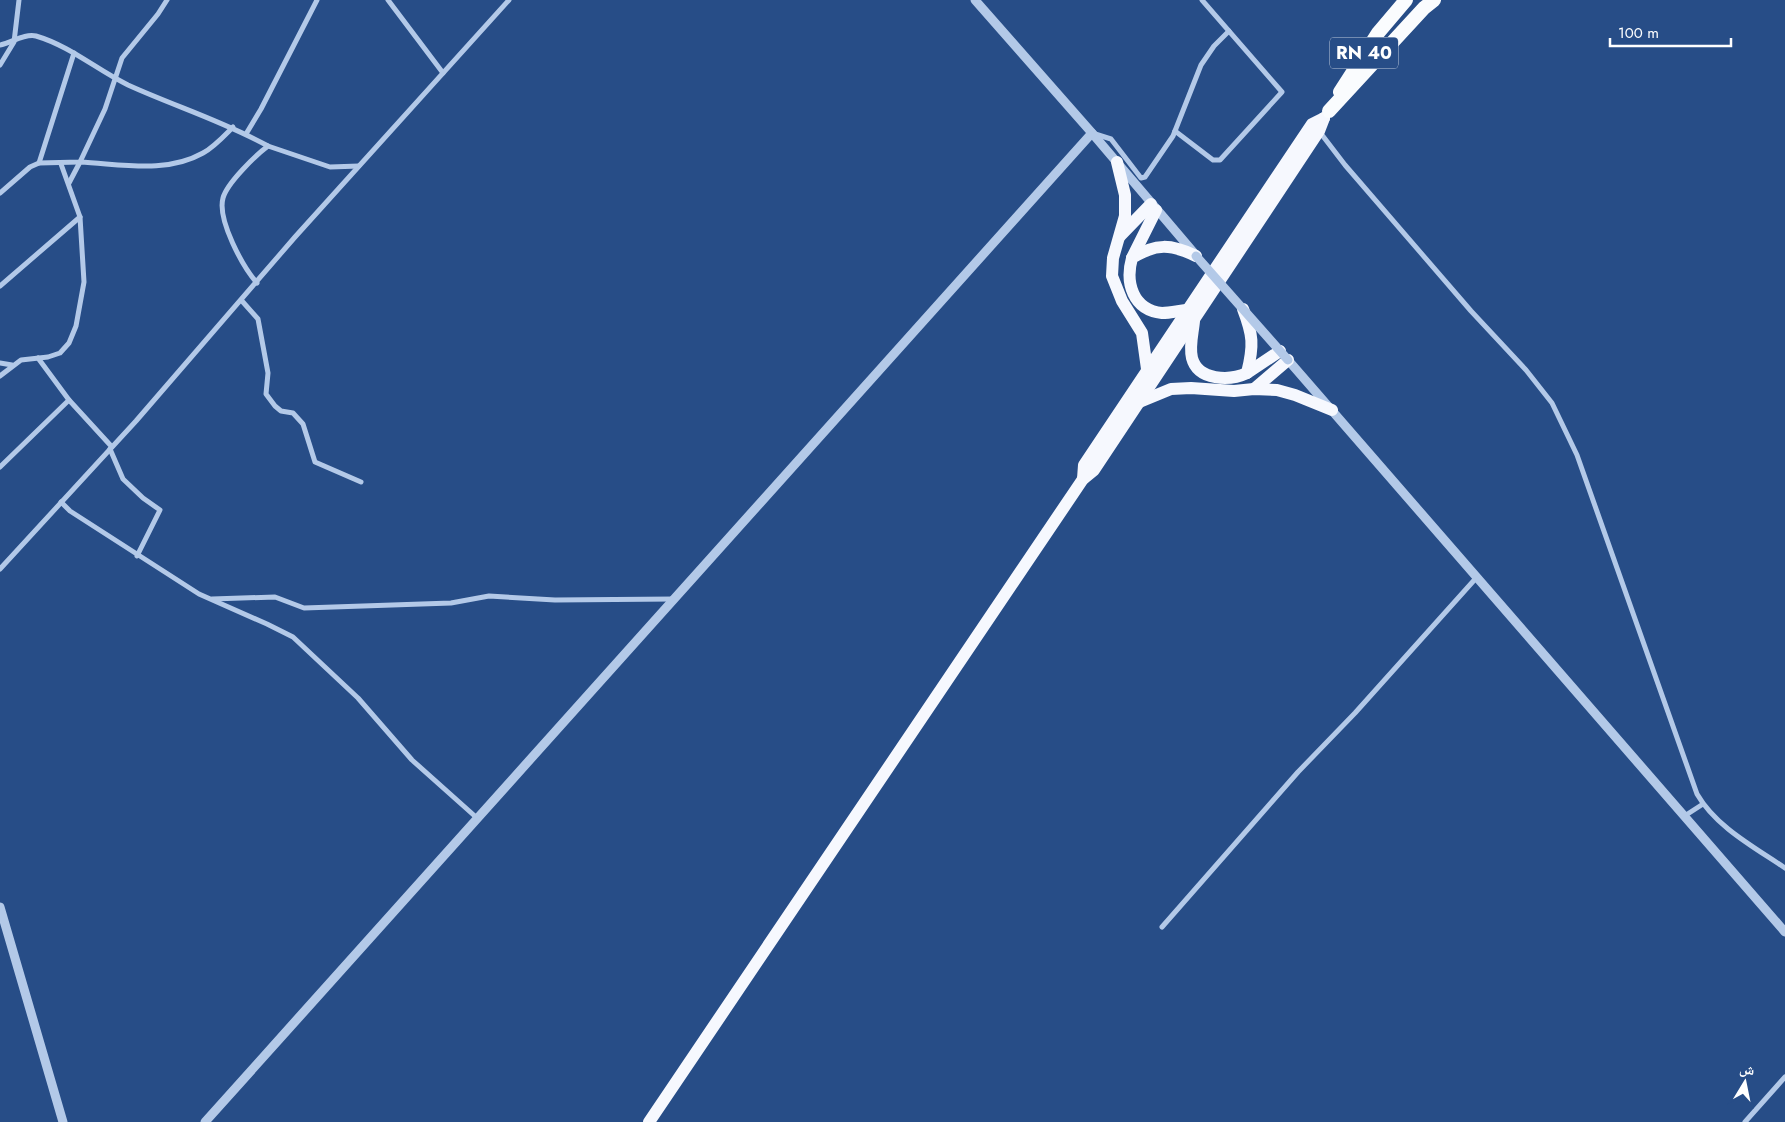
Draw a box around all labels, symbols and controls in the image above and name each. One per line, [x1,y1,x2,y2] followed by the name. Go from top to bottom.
[1610,15,1731,47] scale bar
[1618,22,1659,44] text: 100 m
[1330,38,1398,68] road number: RN 40
[1720,1057,1770,1107] north arrow
[1738,1058,1756,1080] text: ش

